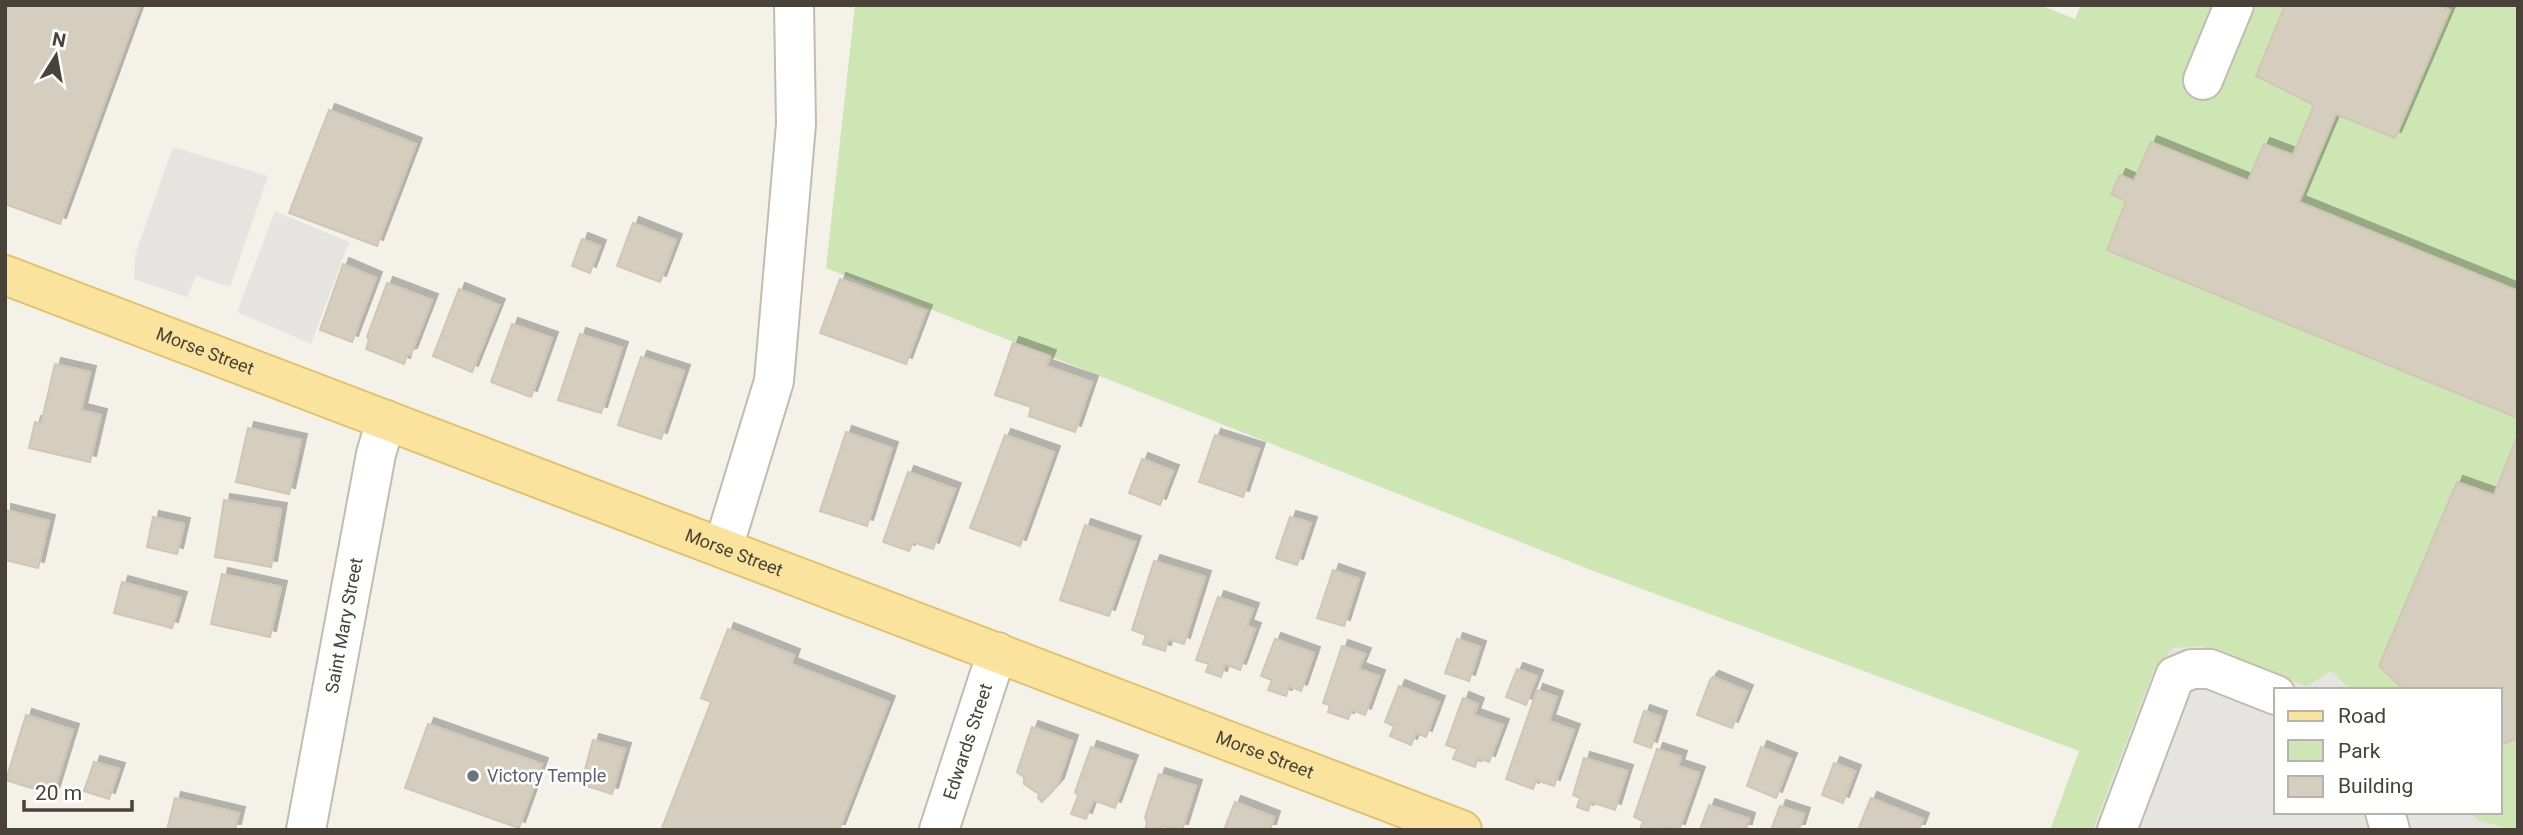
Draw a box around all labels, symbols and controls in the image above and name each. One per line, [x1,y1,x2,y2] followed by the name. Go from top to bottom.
[21,21,91,91] north arrow
[50,27,68,52] text: N
[153,323,257,379] street label: Morse Street
[682,524,786,580] street label: Morse Street
[321,556,367,695] street label: Saint Mary Street
[939,681,996,802] street label: Edwards Street
[2274,688,2502,814] legend
[2338,704,2386,728] text: Road
[1213,726,1317,783] street label: Morse Street
[2338,739,2381,763] text: Park
[487,765,606,786] place label: Victory Temple
[24,768,133,812] scale bar
[465,768,481,784] marker: Victory Temple
[2338,774,2413,798] text: Building
[35,781,82,805] text: 20 m

